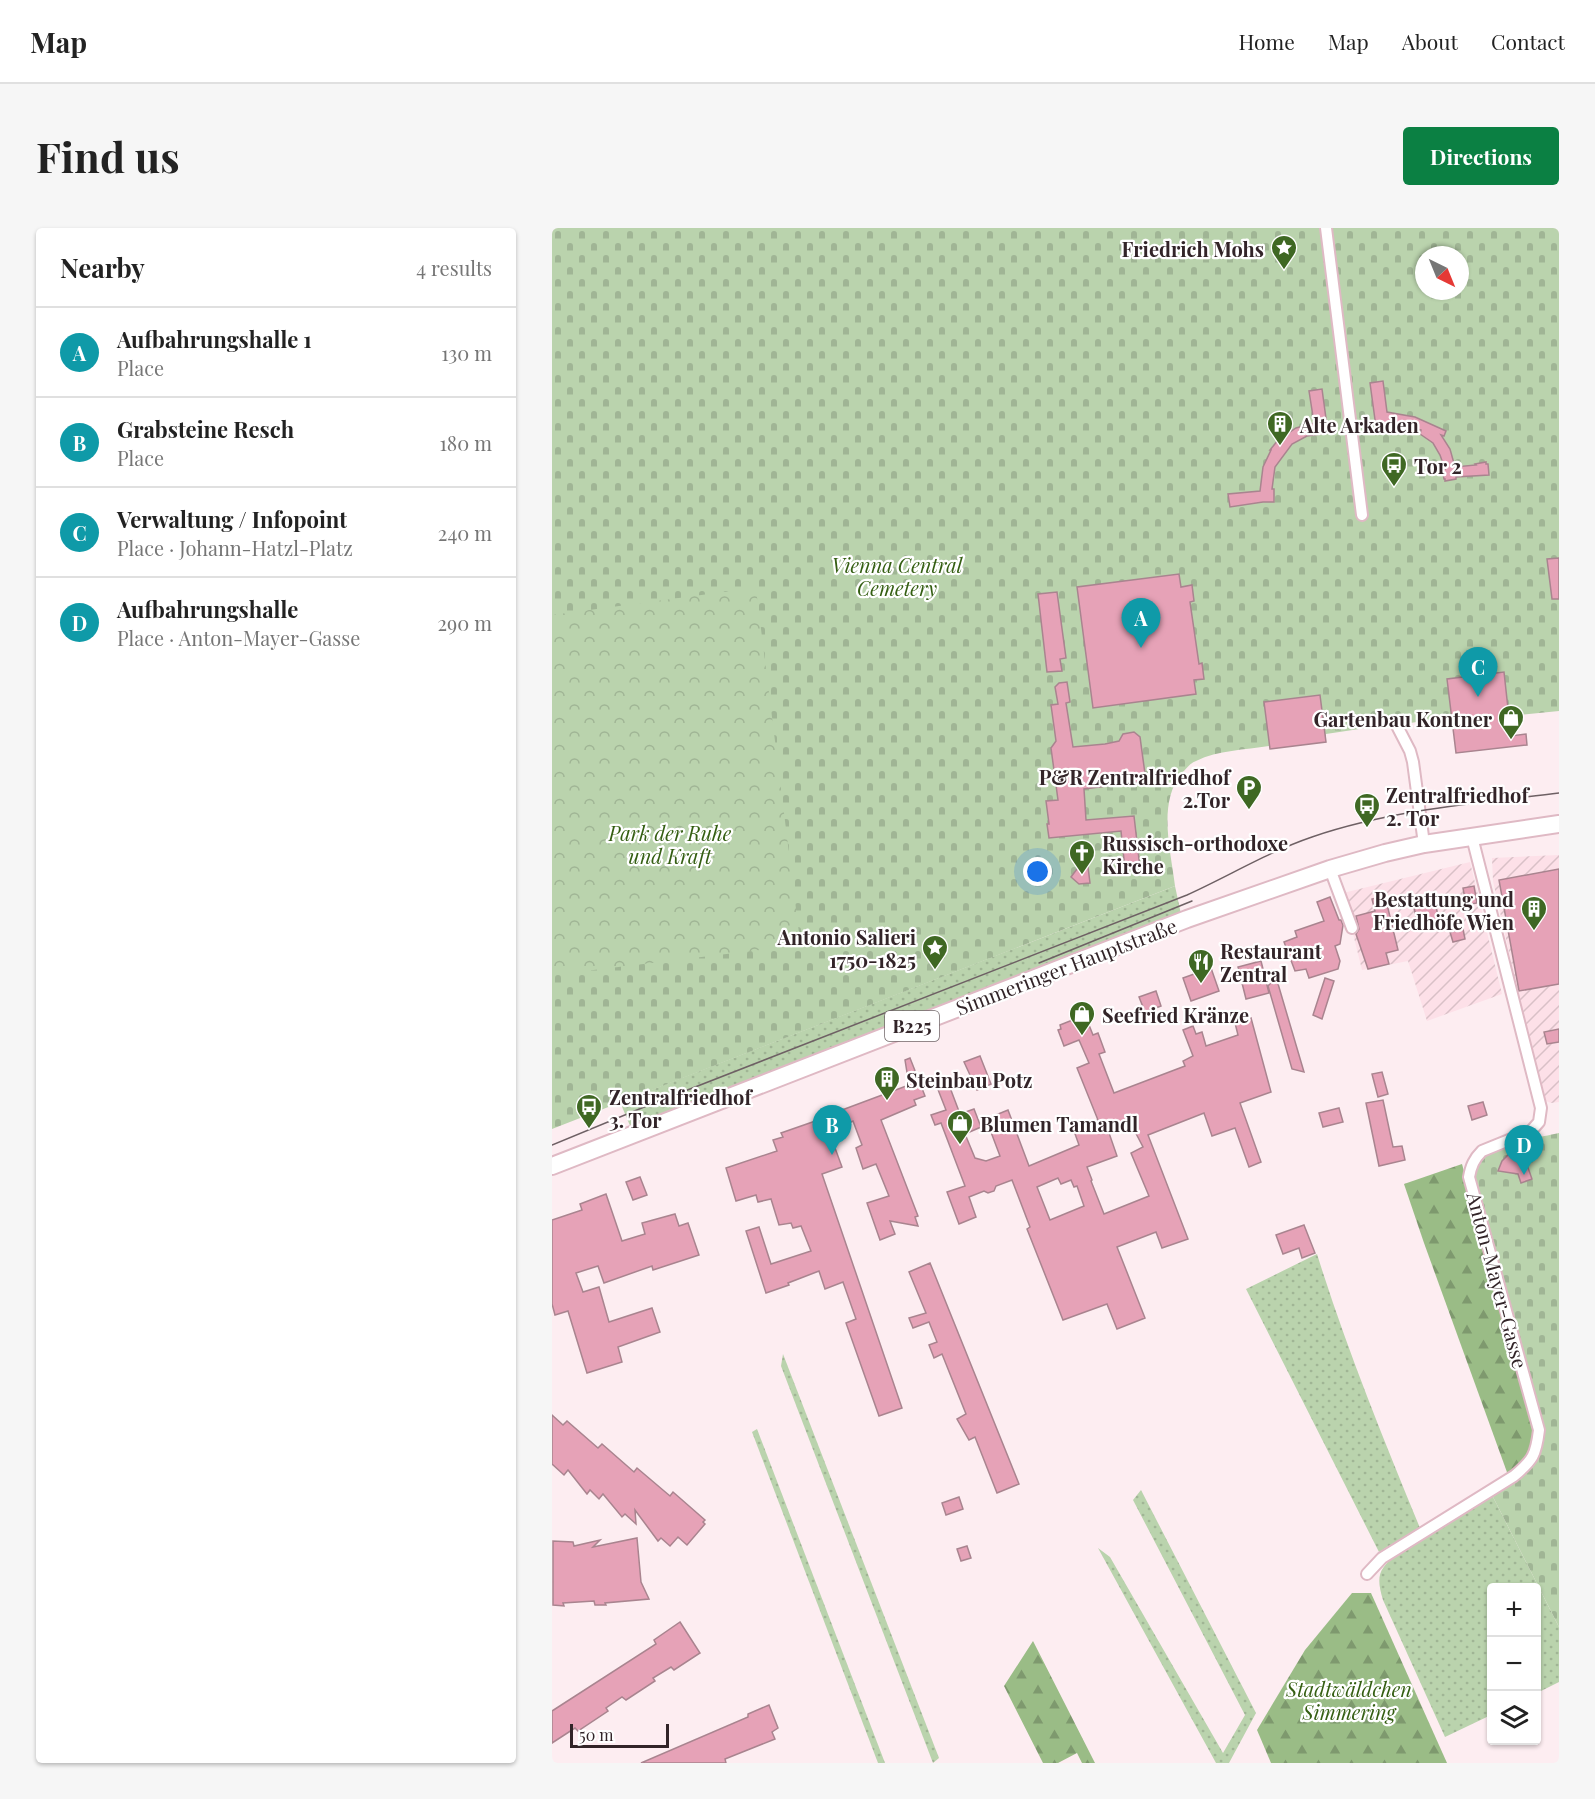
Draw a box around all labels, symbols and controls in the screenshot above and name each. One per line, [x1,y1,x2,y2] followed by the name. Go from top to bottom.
[30,23,87,60] text: Map
[1239,27,1295,55] text: Home
[1328,27,1369,55] text: Map
[1402,27,1458,55] text: About
[1491,27,1565,55] text: Contact
[1403,127,1559,185] button: Directions
[36,128,180,184] text: Find us
[1269,233,1299,271] place icon: Friedrich Mohs
[1121,235,1264,262] place label: Friedrich Mohs
[1415,246,1469,300] north arrow
[60,250,145,285] text: Nearby
[416,254,492,281] text: 4 results
[117,324,312,354] text: Aufbahrungshalle 1
[73,339,86,366] text: A
[441,339,492,366] text: 130 m
[117,354,164,381] text: Place
[1265,409,1295,447] building icon: Alte Arkaden
[1299,411,1420,438] place label: Alte Arkaden
[117,414,294,444] text: Grabsteine Resch
[73,429,86,456] text: B
[439,429,492,456] text: 180 m
[117,444,164,471] text: Place
[1379,450,1409,488] bus stop icon: Tor 2
[1414,452,1462,479] place label: Tor 2
[117,504,347,534] text: Verwaltung / Infopoint
[72,519,87,546] text: C
[438,519,492,546] text: 240 m
[117,534,353,561] text: Place · Johann-Hatzl-Platz
[832,551,964,601] park label: Vienna Central Cemetery
[117,594,298,624] text: Aufbahrungshalle
[1122,598,1160,648] pin: A
[72,609,87,636] text: D
[438,609,492,636] text: 290 m
[117,624,360,651] text: Place · Anton-Mayer-Gasse
[1458,648,1498,697] pin: C
[1496,703,1526,741] shop icon: Gartenbau Kontner
[1313,705,1493,732] place label: Gartenbau Kontner
[1039,763,1232,813] place label: P&R Zentralfriedhof 2.Tor
[1234,773,1264,811] parking icon: P&R Zentralfriedhof 2.Tor
[1386,781,1530,831] place label: Zentralfriedhof 2. Tor
[1352,791,1382,829] bus stop icon: Zentralfriedhof 2. Tor
[608,819,732,869] park label: Park der Ruhe und Kraft
[1102,829,1288,879] place label: Russisch-orthodoxe Kirche
[1067,838,1097,876] church icon: Russisch-orthodoxe Kirche
[1023,857,1052,886] your location
[1373,885,1515,935] place label: Bestattung und Friedhöfe Wien
[1519,894,1549,932] building icon: Bestattung und Friedhöfe Wien
[952,911,1180,1021] street label: Simmeringer Hauptstraße
[776,923,916,973] place label: Antonio Salieri 1750-1825
[920,933,950,971] place icon: Antonio Salieri 1750-1825
[1220,937,1323,987] place label: Restaurant Zentral
[1186,947,1216,985] restaurant icon: Restaurant Zentral
[1067,999,1097,1037] shop icon: Seefried Kränze
[1102,1001,1249,1028] place label: Seefried Kränze
[885,1011,939,1041] road number: B225
[872,1064,902,1102] building icon: Steinbau Potz
[906,1066,1033,1093] place label: Steinbau Potz
[609,1083,753,1133] place label: Zentralfriedhof 3. Tor
[574,1092,604,1130] bus stop icon: Zentralfriedhof 3. Tor
[812,1106,852,1155] pin: B
[945,1108,975,1146] shop icon: Blumen Tamandl
[980,1110,1138,1137] place label: Blumen Tamandl
[1504,1126,1544,1175] pin: D
[1461,1188,1535,1371] street label: Anton-Mayer-Gasse
[1487,1583,1541,1745] map controls
[1487,1583,1541,1637] button: +
[1487,1637,1541,1691] button: −
[1285,1675,1412,1725] park label: Stadtwäldchen Simmering
[1487,1691,1541,1745] button: layers
[570,1721,669,1748] scale bar
[579,1724,613,1745] text: 50 m

